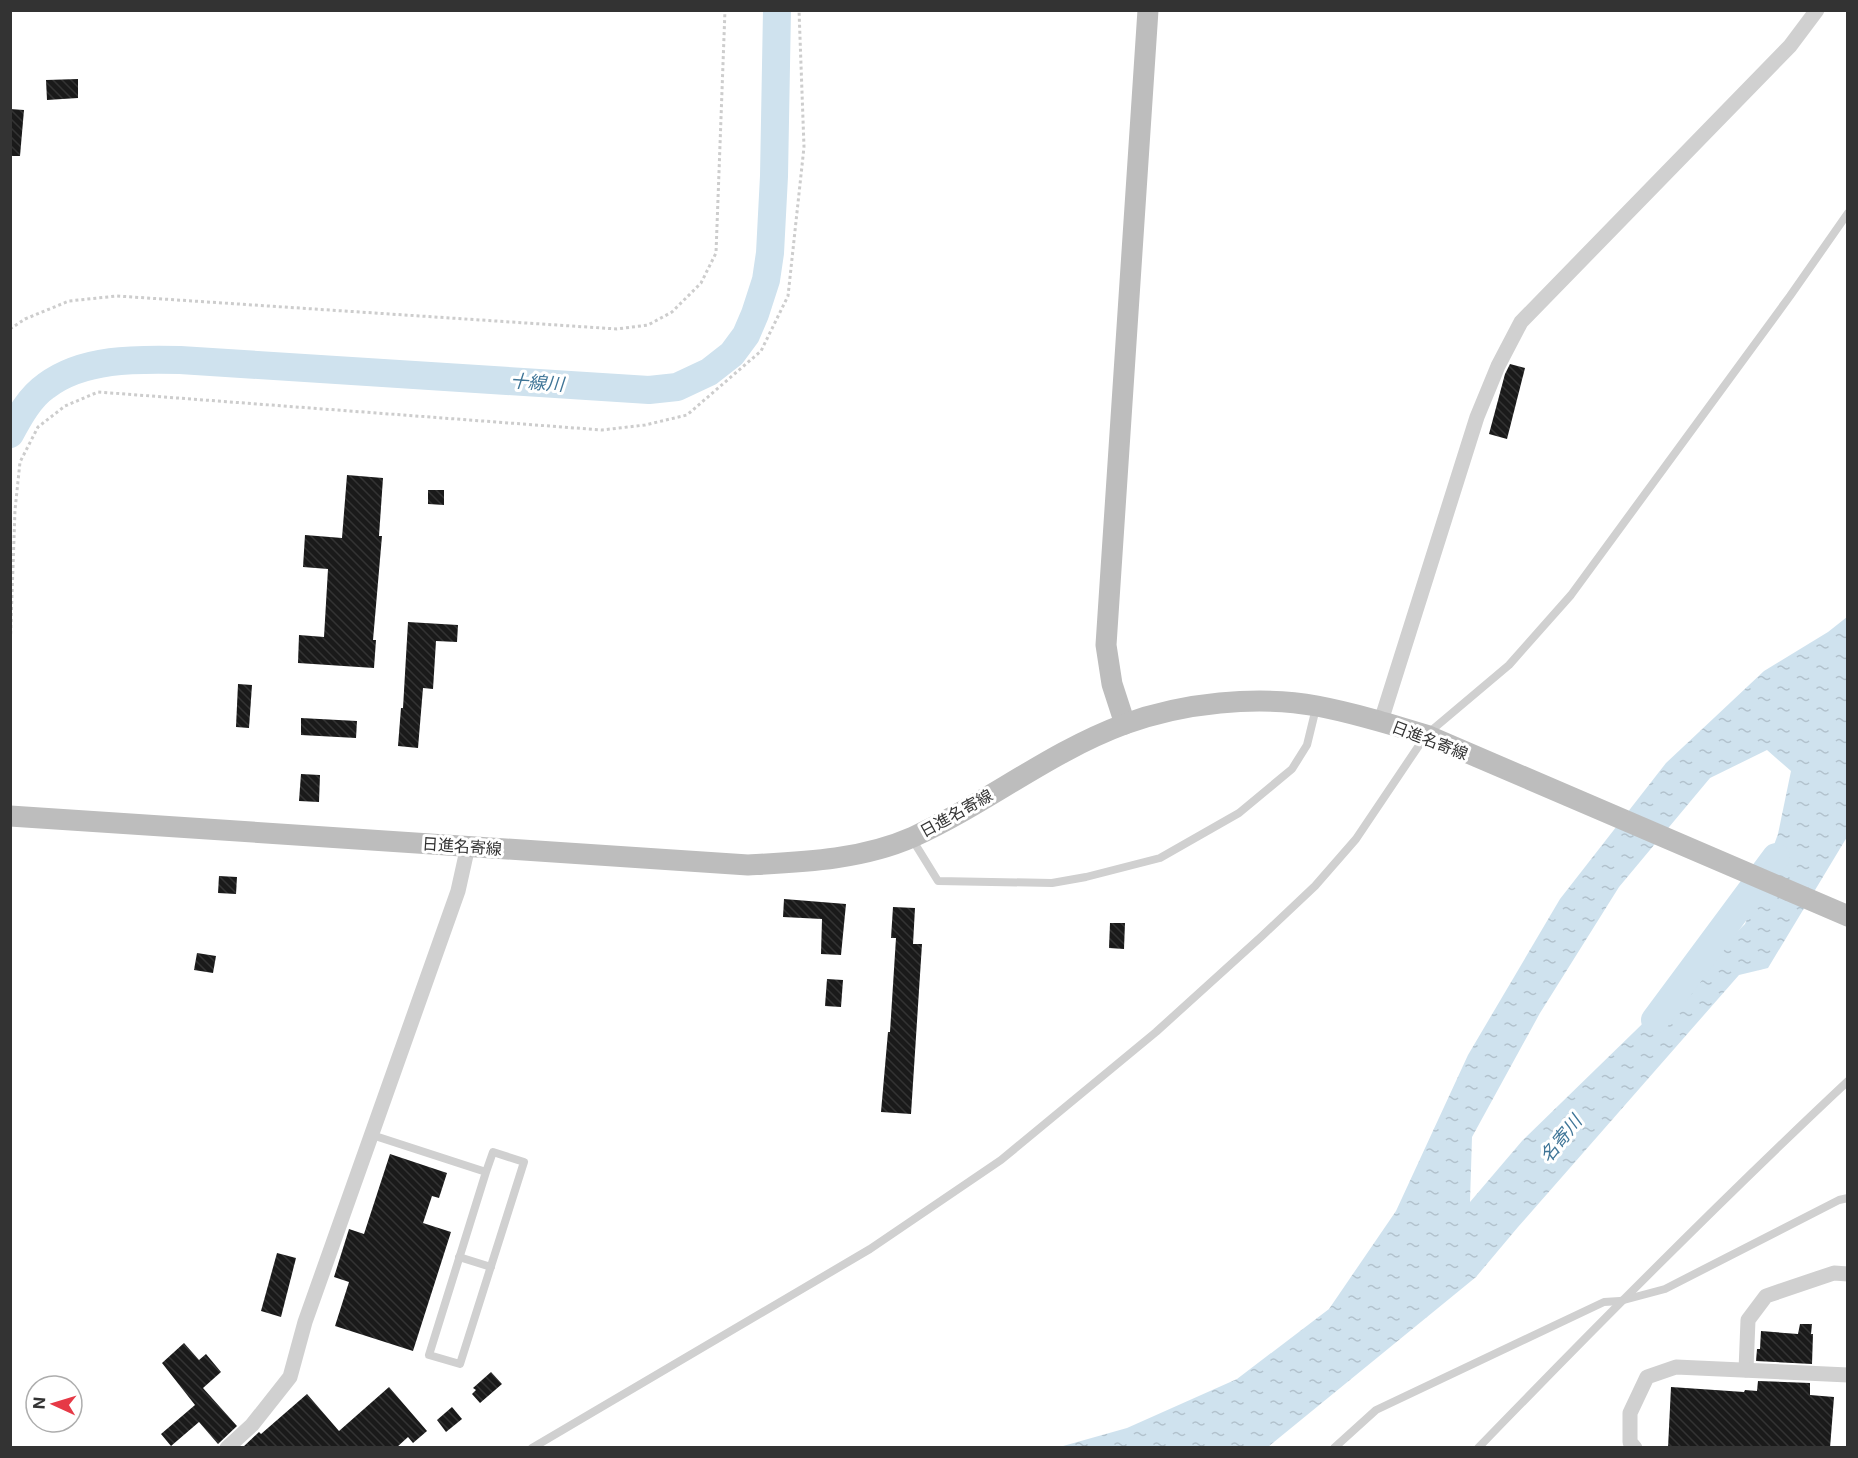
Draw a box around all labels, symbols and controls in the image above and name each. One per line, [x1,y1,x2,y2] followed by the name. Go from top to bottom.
[509,370,567,395] water label: 十線川
[1389,716,1471,764] street label: 日進名寄線
[916,785,996,841] street label: 日進名寄線
[421,833,503,859] street label: 日進名寄線
[1535,1110,1587,1166] water label: 名寄川
[24,1374,84,1434] north arrow
[29,1396,49,1410] text: N

